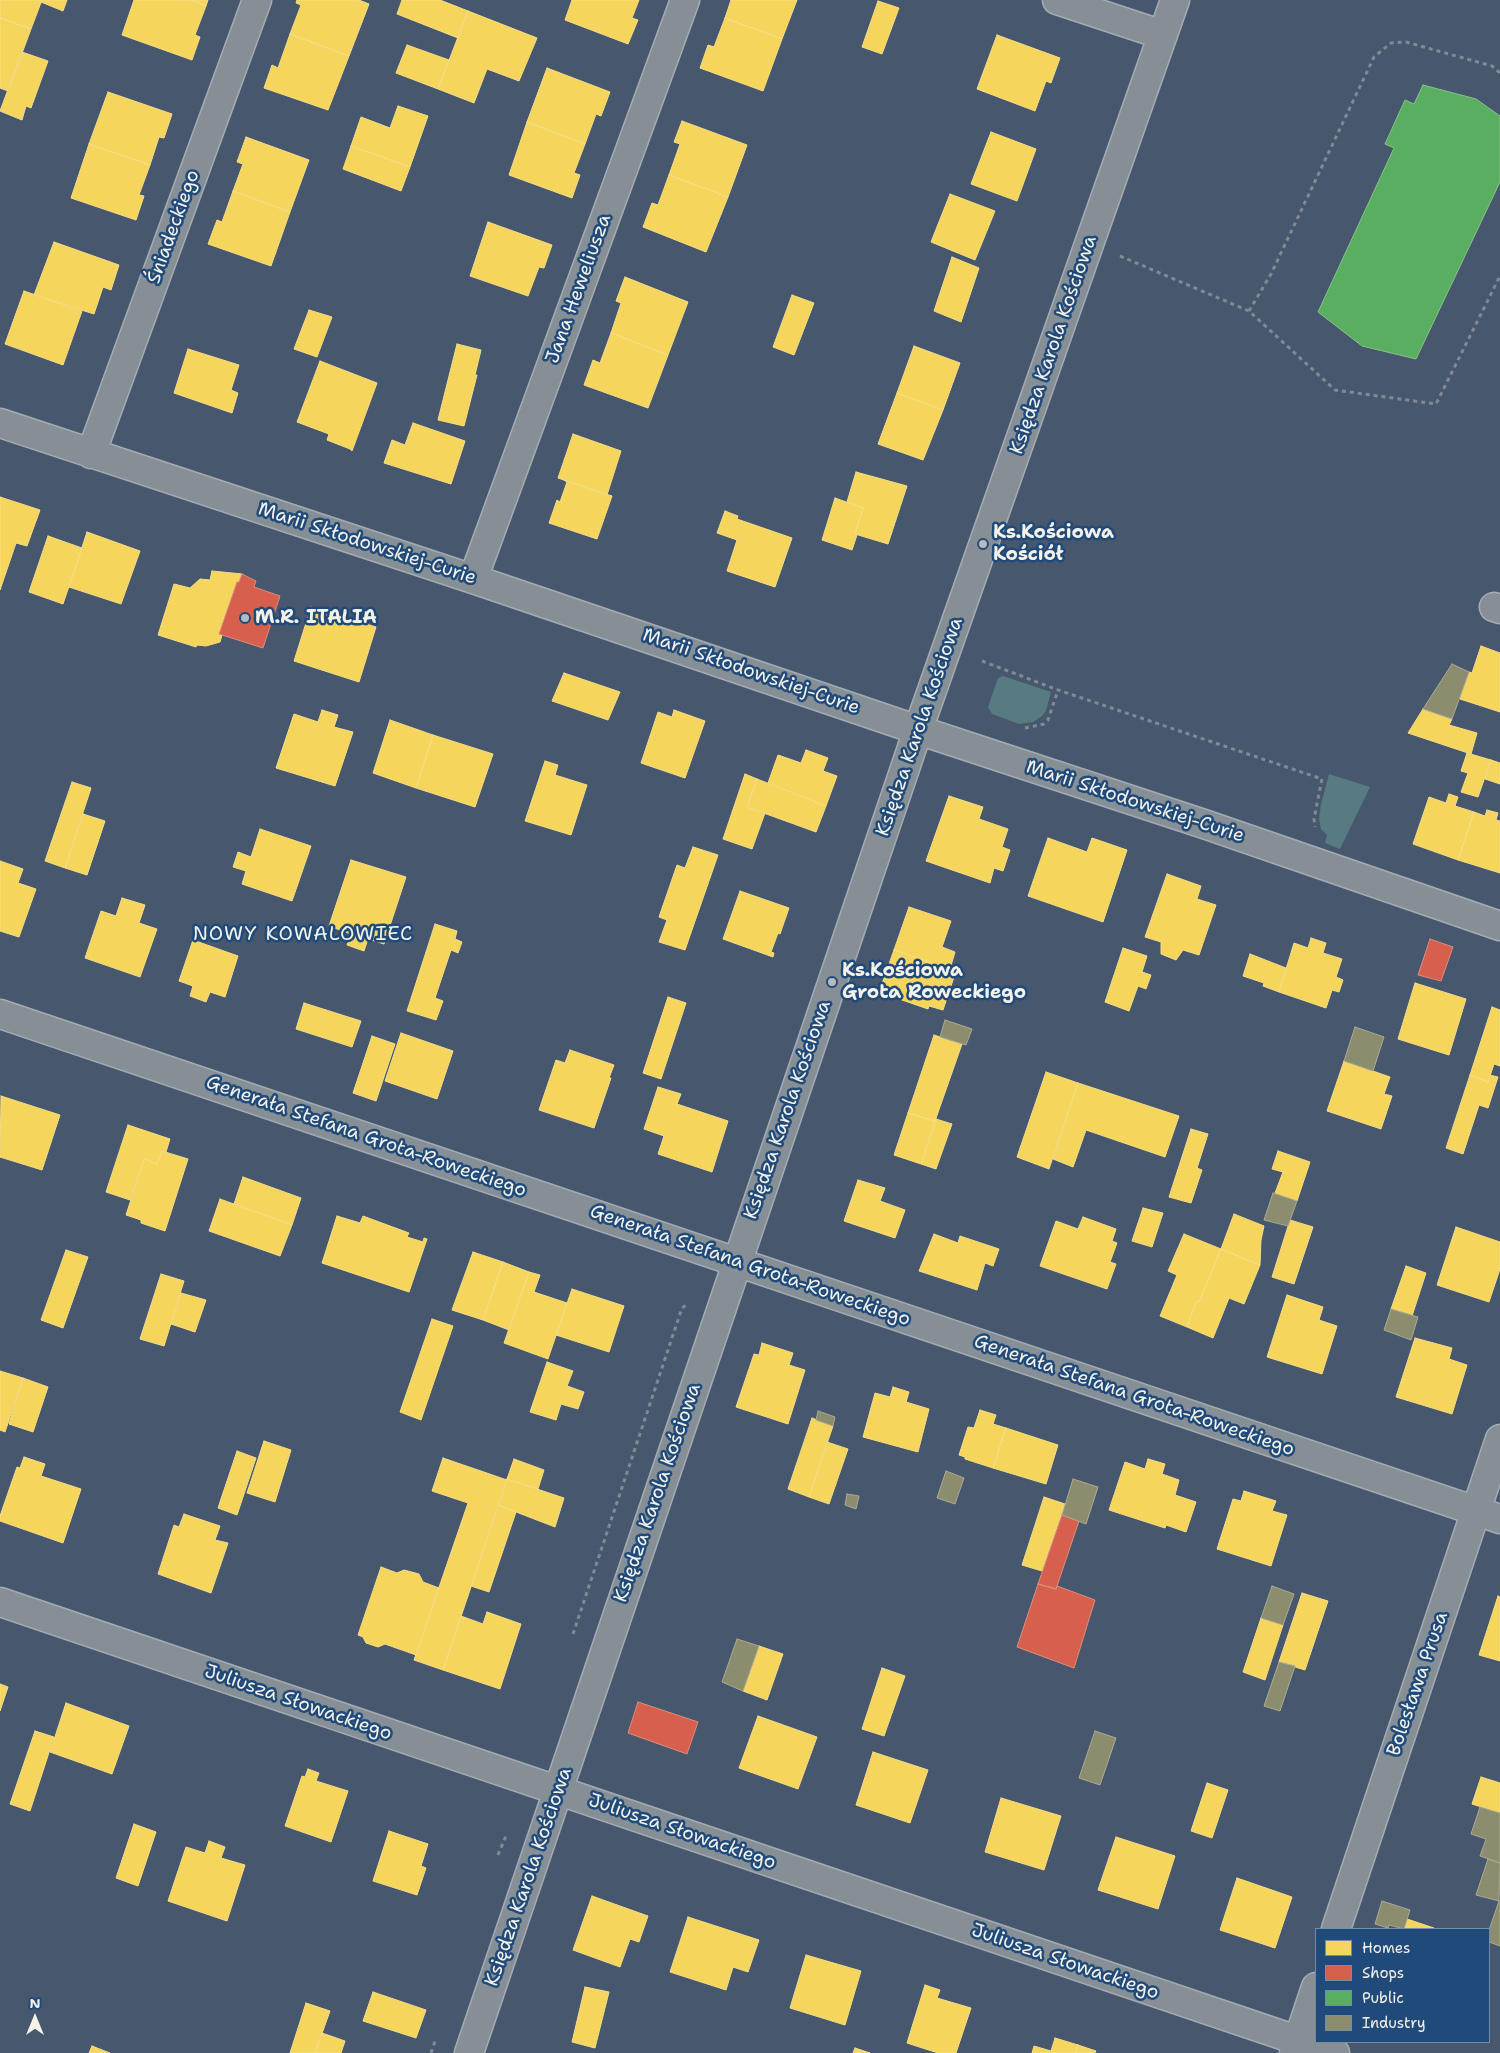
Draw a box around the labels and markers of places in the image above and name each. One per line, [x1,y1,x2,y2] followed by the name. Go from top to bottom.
[993,522,1114,566] place label: Ks.Kościowa Kościół
[977,538,989,550] marker: Ks.Kościowa Kościół
[255,607,377,629] place label: M.R. ITALIA
[239,612,251,624] marker: M.R. ITALIA
[842,960,1026,1004] place label: Ks.Kościowa Grota Roweckiego
[826,976,838,988] marker: Ks.Kościowa Grota Roweckiego

